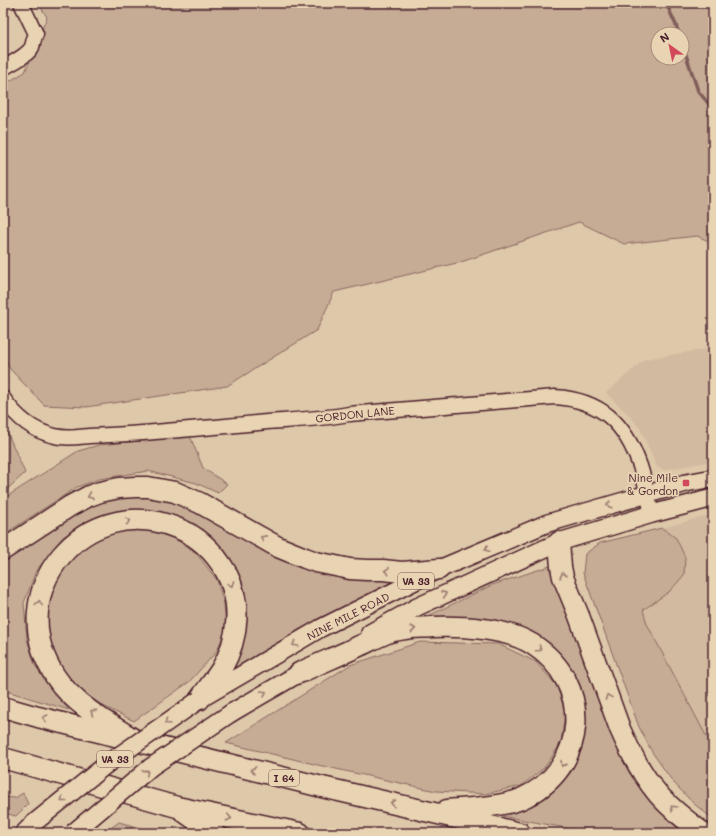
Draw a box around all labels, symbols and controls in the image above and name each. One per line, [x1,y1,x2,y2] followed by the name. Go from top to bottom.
[650,26,690,66] north arrow
[657,29,672,46] text: N
[315,402,395,426] street label: GORDON LANE
[627,470,678,498] place label: Nine Mile & Gordon
[681,478,691,488] marker: Nine Mile & Gordon
[86,492,93,500] one-way arrow
[606,500,613,509] one-way arrow
[125,517,131,526] one-way arrow
[260,535,267,542] one-way arrow
[484,544,492,552] one-way arrow
[384,567,390,576] one-way arrow
[559,572,568,579] one-way arrow
[398,573,434,589] road number: VA 33
[226,580,234,587] one-way arrow
[304,589,392,643] street label: NINE MILE ROAD
[440,591,447,599] one-way arrow
[35,599,43,606] one-way arrow
[410,624,416,633] one-way arrow
[292,639,299,646] one-way arrow
[535,644,542,652] one-way arrow
[260,690,267,698] one-way arrow
[605,693,613,700] one-way arrow
[90,710,97,717] one-way arrow
[42,715,48,723] one-way arrow
[164,717,171,725] one-way arrow
[97,751,133,767] road number: VA 33
[560,760,567,767] one-way arrow
[250,766,257,775] one-way arrow
[141,769,148,776] one-way arrow
[269,770,299,786] road number: I 64
[60,795,68,802] one-way arrow
[390,800,396,808] one-way arrow
[670,805,678,813] one-way arrow
[226,813,232,821] one-way arrow

